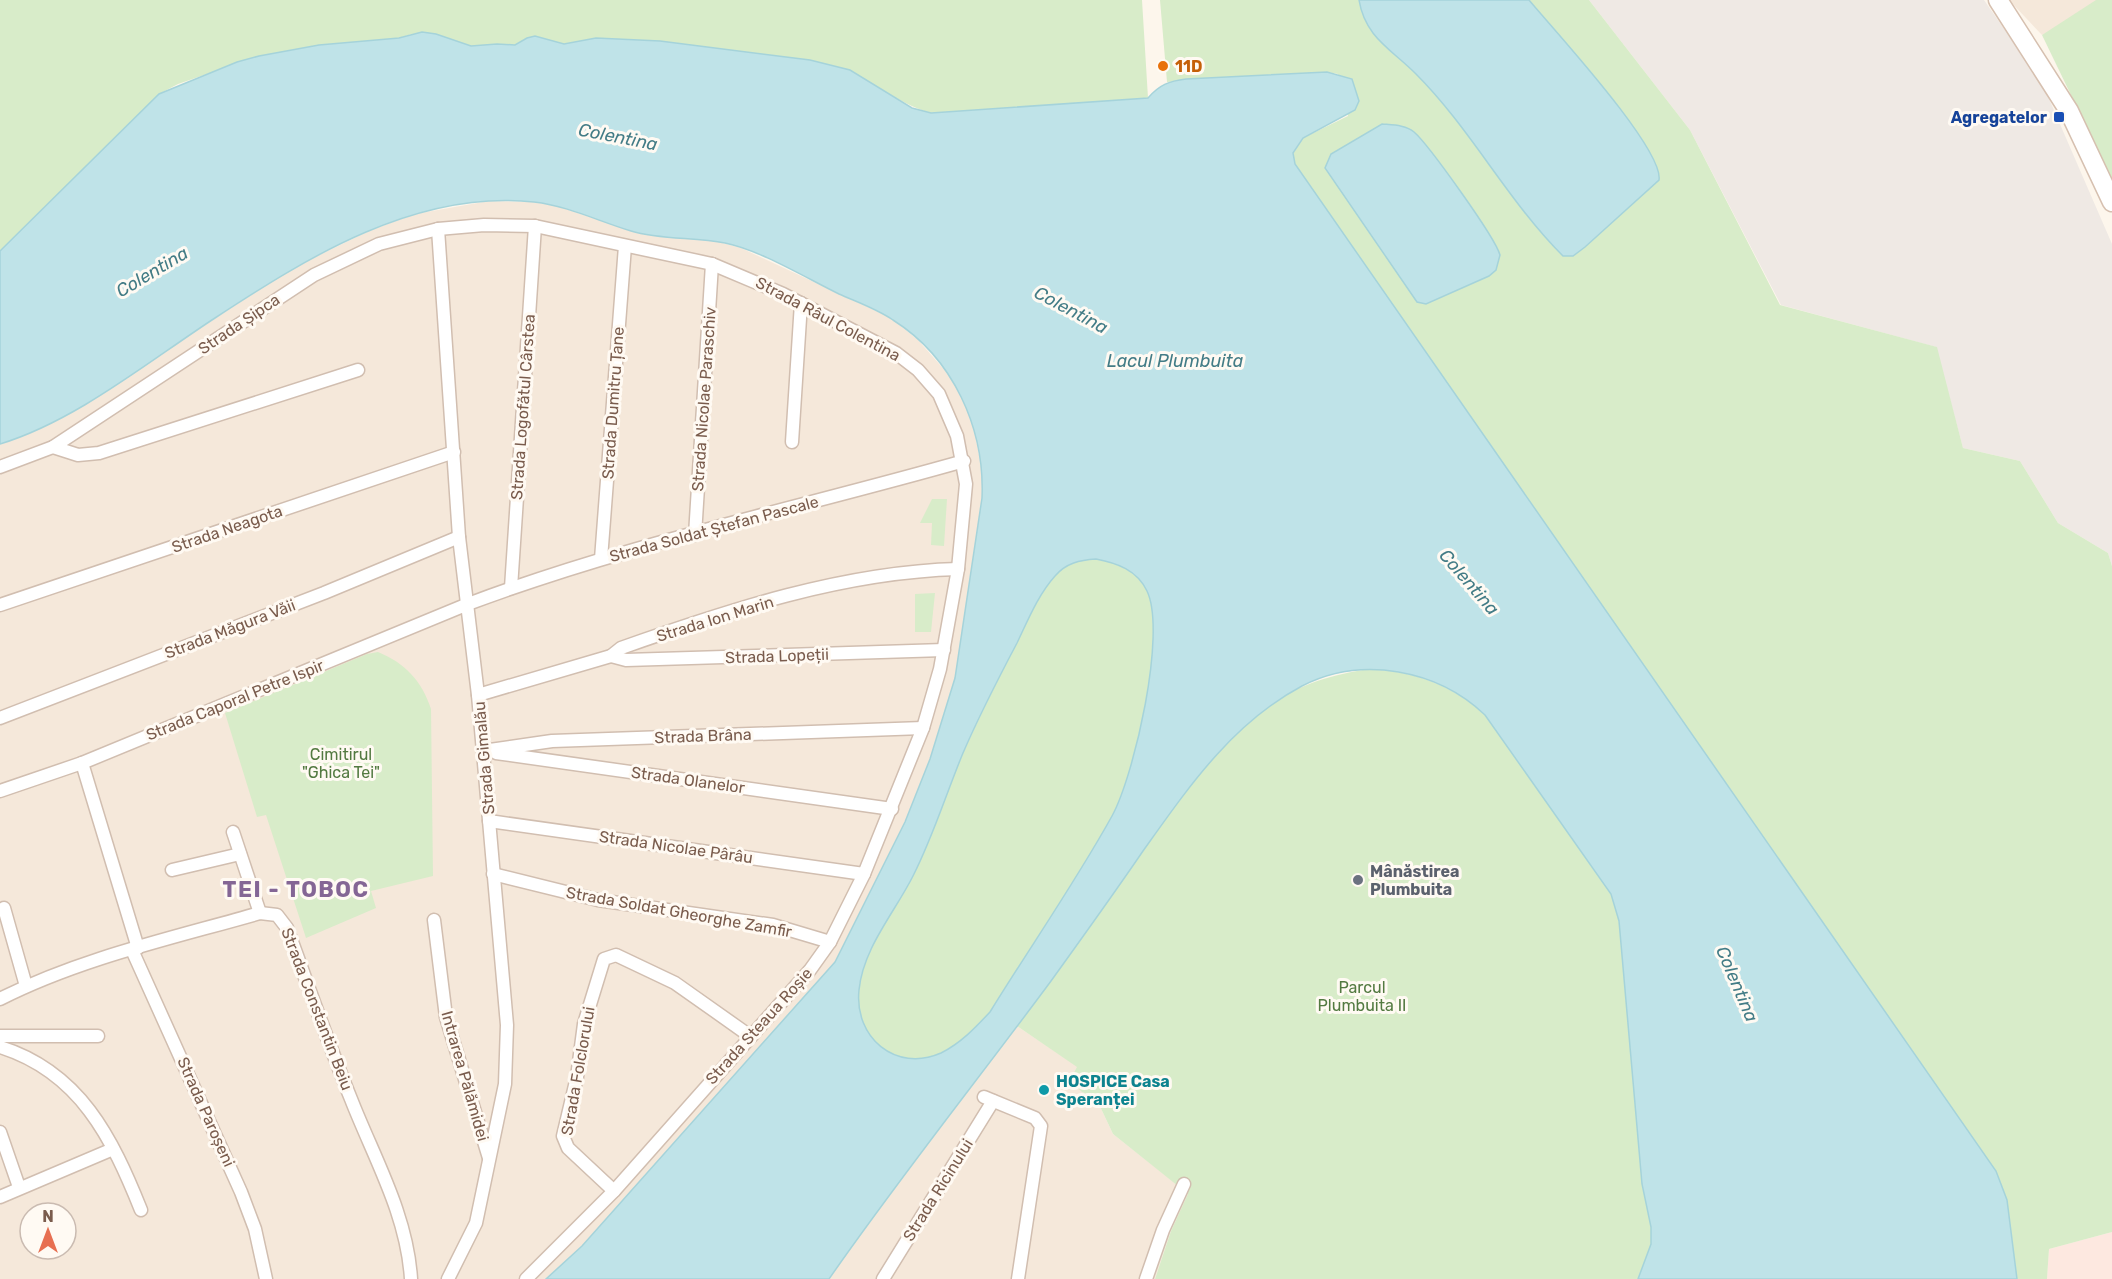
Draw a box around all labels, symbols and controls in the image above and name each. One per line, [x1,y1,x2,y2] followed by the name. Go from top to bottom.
[1175,57,1202,76] place label: 11D
[1156,59,1170,73] marker: 11D
[1951,108,2048,127] place label: Agregatelor
[2052,110,2066,124] marker: Agregatelor
[577,119,660,156] water label: Colentina
[112,242,192,302] water label: Colentina
[752,273,904,365] street label: Strada Râul Colentina
[1030,281,1112,339] water label: Colentina
[195,290,283,358] street label: Strada Șipca
[688,306,720,492] street label: Strada Nicolae Paraschiv
[507,313,539,501] street label: Strada Logofătul Cârstea
[598,326,628,480] street label: Strada Dumitru Țane
[1107,350,1244,372] water label: Lacul Plumbuita
[607,492,821,566] street label: Strada Soldat Ștefan Pascale
[169,501,285,557] street label: Strada Neagota
[1434,545,1504,620] water label: Colentina
[654,592,776,646] street label: Strada Ion Marin
[162,595,298,663] street label: Strada Măgura Văii
[725,645,829,667] street label: Strada Lopeții
[143,656,327,744] street label: Strada Caporal Petre Ispir
[470,701,498,815] street label: Strada Gimalău
[654,725,752,747] street label: Strada Brâna
[302,745,380,782] park label: Cimitirul "Ghica Tei"
[630,763,746,797] street label: Strada Olanelor
[598,827,754,867] street label: Strada Nicolae Pârâu
[1370,862,1459,899] place label: Mânăstirea Plumbuita
[1351,873,1365,887] marker: Mânăstirea Plumbuita
[223,876,369,903] district label: TEI - TOBOC
[565,883,793,941] street label: Strada Soldat Gheorghe Zamfir
[277,925,357,1093] street label: Strada Constantin Beiu
[1711,943,1763,1026] water label: Colentina
[702,964,816,1088] street label: Strada Steaua Roșie
[1318,978,1406,1015] park label: Parcul Plumbuita II
[557,1005,599,1137] street label: Strada Folclorului
[437,1009,493,1143] street label: Intrarea Pălămidei
[173,1054,239,1170] street label: Strada Paroșeni
[1056,1072,1170,1109] place label: HOSPICE Casa Speranței
[1037,1083,1051,1097] marker: HOSPICE Casa Speranței
[899,1135,977,1245] street label: Strada Ricinului
[18,1201,78,1261] north arrow
[42,1207,54,1226] text: N

